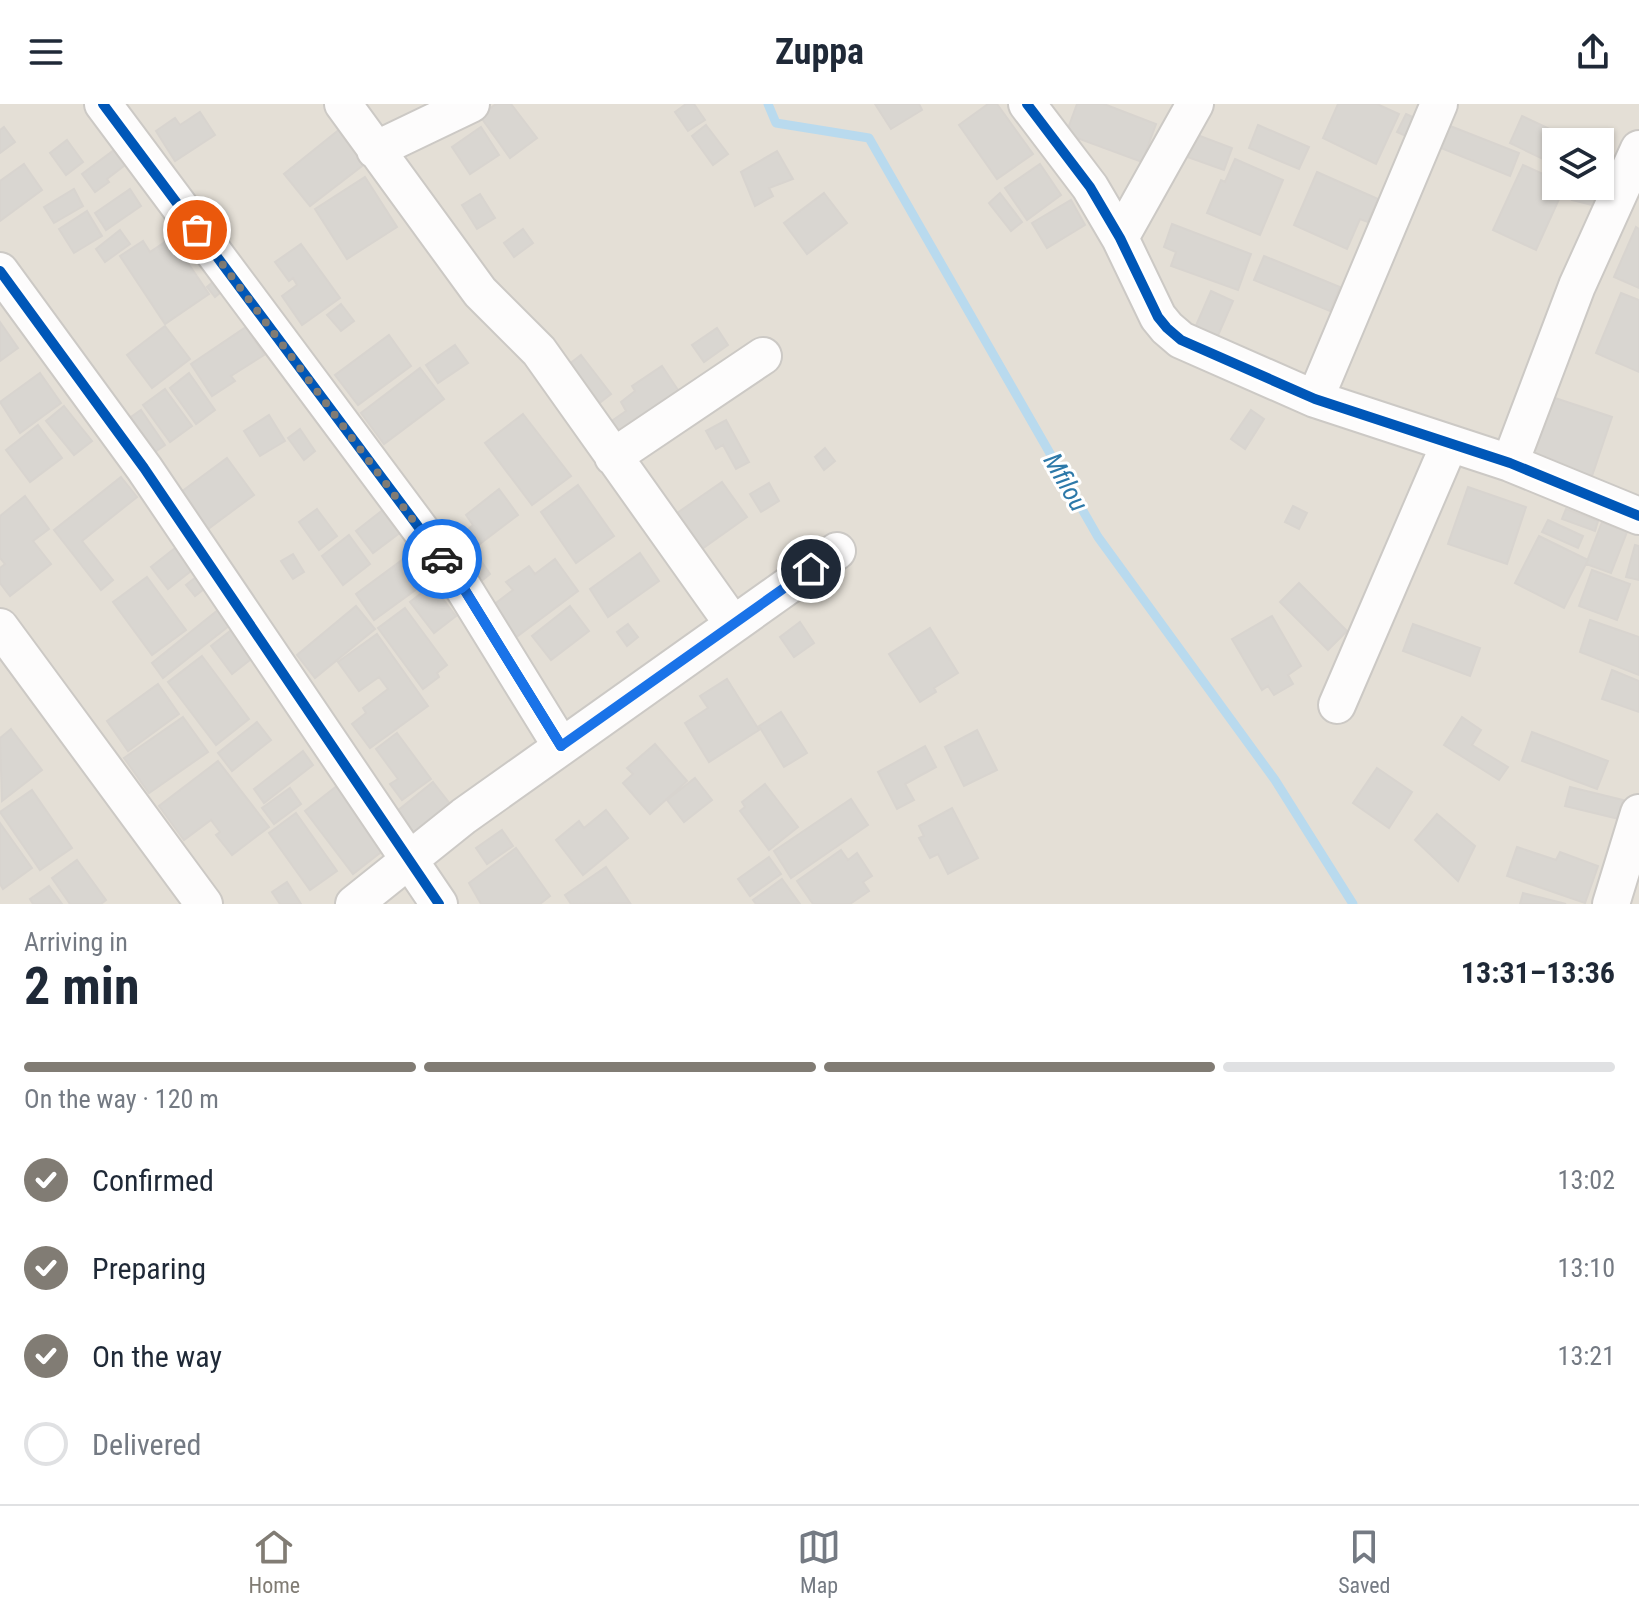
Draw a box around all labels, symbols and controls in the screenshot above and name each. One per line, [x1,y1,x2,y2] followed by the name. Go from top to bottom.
[24,30,68,74] icon: menu
[1571,30,1615,74] icon: share
[775,31,864,73] text: Zuppa
[1542,128,1614,200] map controls
[1542,128,1614,200] button: layers
[163,196,231,264] pin
[175,208,219,252] icon: bag
[1037,448,1095,516] water label: Mfilou
[402,519,482,599] courier
[777,535,845,603] pin
[420,537,464,581] icon: car
[789,547,833,591] icon: home
[24,927,128,957] text: Arriving in
[1461,955,1615,990] text: 13:31–13:36
[24,956,140,1017] text: 2 min
[24,1084,219,1114] text: On the way · 120 m
[24,1158,68,1202] icon: check
[92,1163,214,1198] text: Confirmed
[1558,1165,1615,1195] text: 13:02
[24,1246,68,1290] icon: check
[92,1251,206,1286] text: Preparing
[1558,1253,1615,1283] text: 13:10
[24,1334,68,1378] icon: check
[92,1339,222,1374] text: On the way
[1558,1341,1615,1371] text: 13:21
[92,1427,201,1462] text: Delivered
[249,1525,300,1598] tab: Home
[797,1525,841,1598] tab: Map
[1338,1525,1390,1598] tab: Saved

